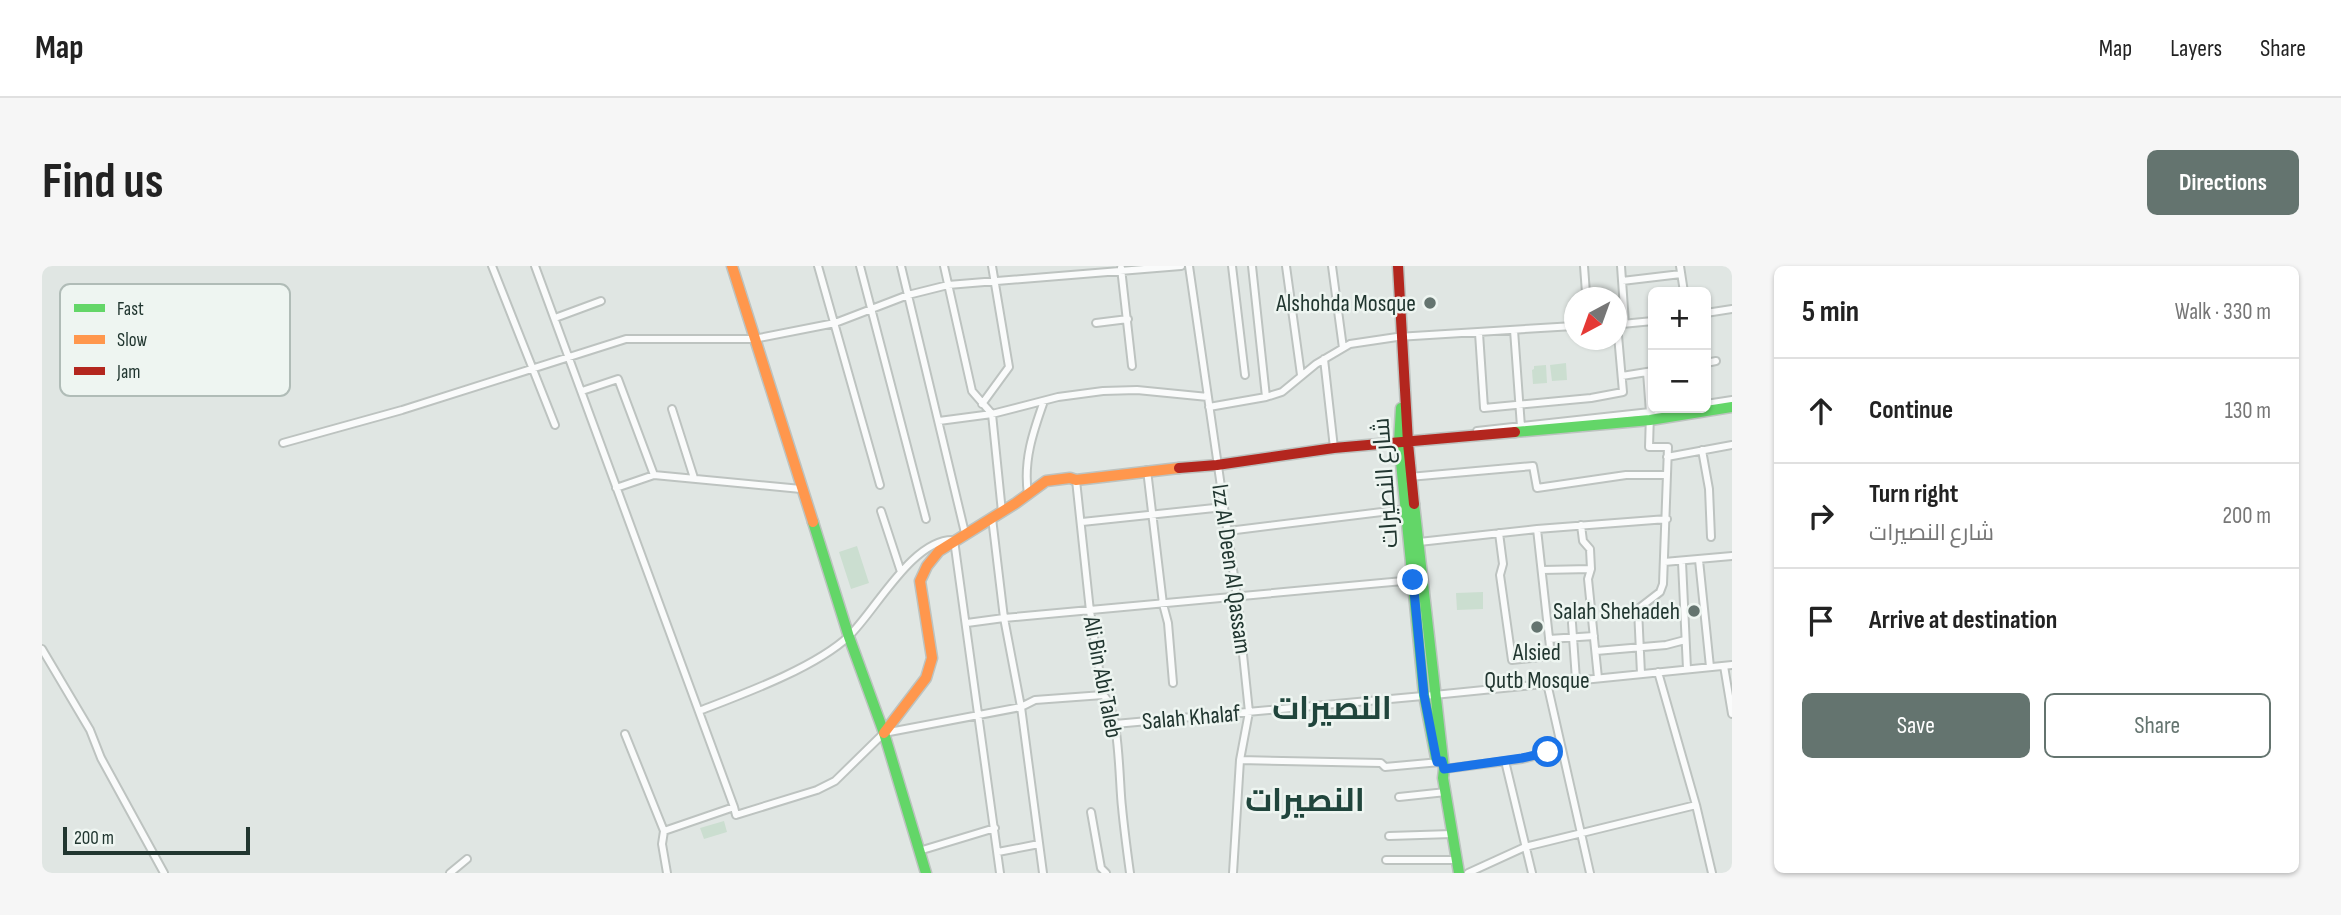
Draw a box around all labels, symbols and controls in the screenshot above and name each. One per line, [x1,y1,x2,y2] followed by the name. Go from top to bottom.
[35,28,84,68] text: Map
[2099,34,2132,63] text: Map
[2170,34,2222,63] text: Layers
[2260,34,2306,63] text: Share
[2147,150,2299,215] button: Directions
[42,153,164,212] text: Find us
[60,284,290,396] legend
[1564,287,1627,350] north arrow
[1648,287,1711,413] map controls
[1648,287,1711,350] button: +
[1275,289,1416,318] place label: Alshohda Mosque
[1802,294,1859,330] text: 5 min
[1422,295,1438,311] marker: Alshohda Mosque
[117,298,144,321] text: Fast
[2175,298,2271,326] text: Walk · 330 m
[117,329,147,352] text: Slow
[1648,350,1711,413] button: −
[116,361,140,384] text: Jam
[1802,392,1840,430] icon: ahead
[1869,395,1953,426] text: Continue
[2225,397,2271,425] text: 130 m
[1366,417,1406,549] street label: شارع النصيرات
[1869,479,1958,510] text: Turn right
[1205,482,1258,656] street label: Izz Al Deen Al Qassam
[1802,497,1840,535] icon: right
[2223,502,2271,530] text: 200 m
[1869,519,1994,547] text: شارع النصيرات
[1397,564,1428,595] route end
[1553,597,1680,626] place label: Salah Shehadeh
[1802,602,1840,640] icon: arrive
[1686,603,1702,619] marker: Salah Shehadeh
[1869,605,2057,636] text: Arrive at destination
[1076,613,1129,740] street label: Ali Bin Abi Taleb
[1529,619,1545,635] marker: Alsied Qutb Mosque
[1484,638,1590,695] place label: Alsied Qutb Mosque
[1272,690,1392,729] district label: النصيرات
[1802,693,2030,758] button: Save
[2044,693,2271,758] button: Share
[1141,699,1242,736] street label: Salah Khalaf
[1532,736,1563,767] route start
[1245,782,1365,821] district label: النصيرات
[63,824,250,856] scale bar
[74,827,114,850] text: 200 m

